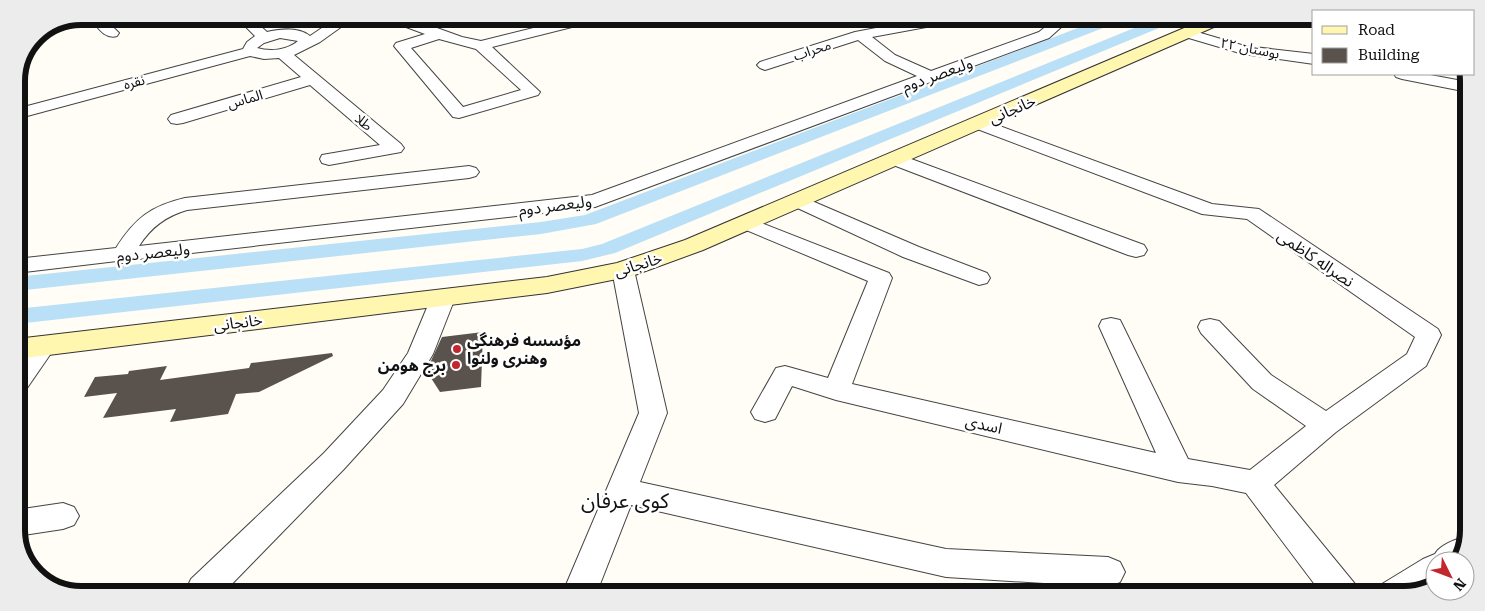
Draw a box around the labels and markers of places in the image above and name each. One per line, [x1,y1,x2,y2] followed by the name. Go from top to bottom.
[467,331,581,368] place label: مؤسسه فرهنگی وهنری ولنوا
[451,343,463,355] marker: مؤسسه فرهنگی وهنری ولنوا
[378,356,446,377] place label: برج هومن
[450,359,462,371] marker: برج هومن

